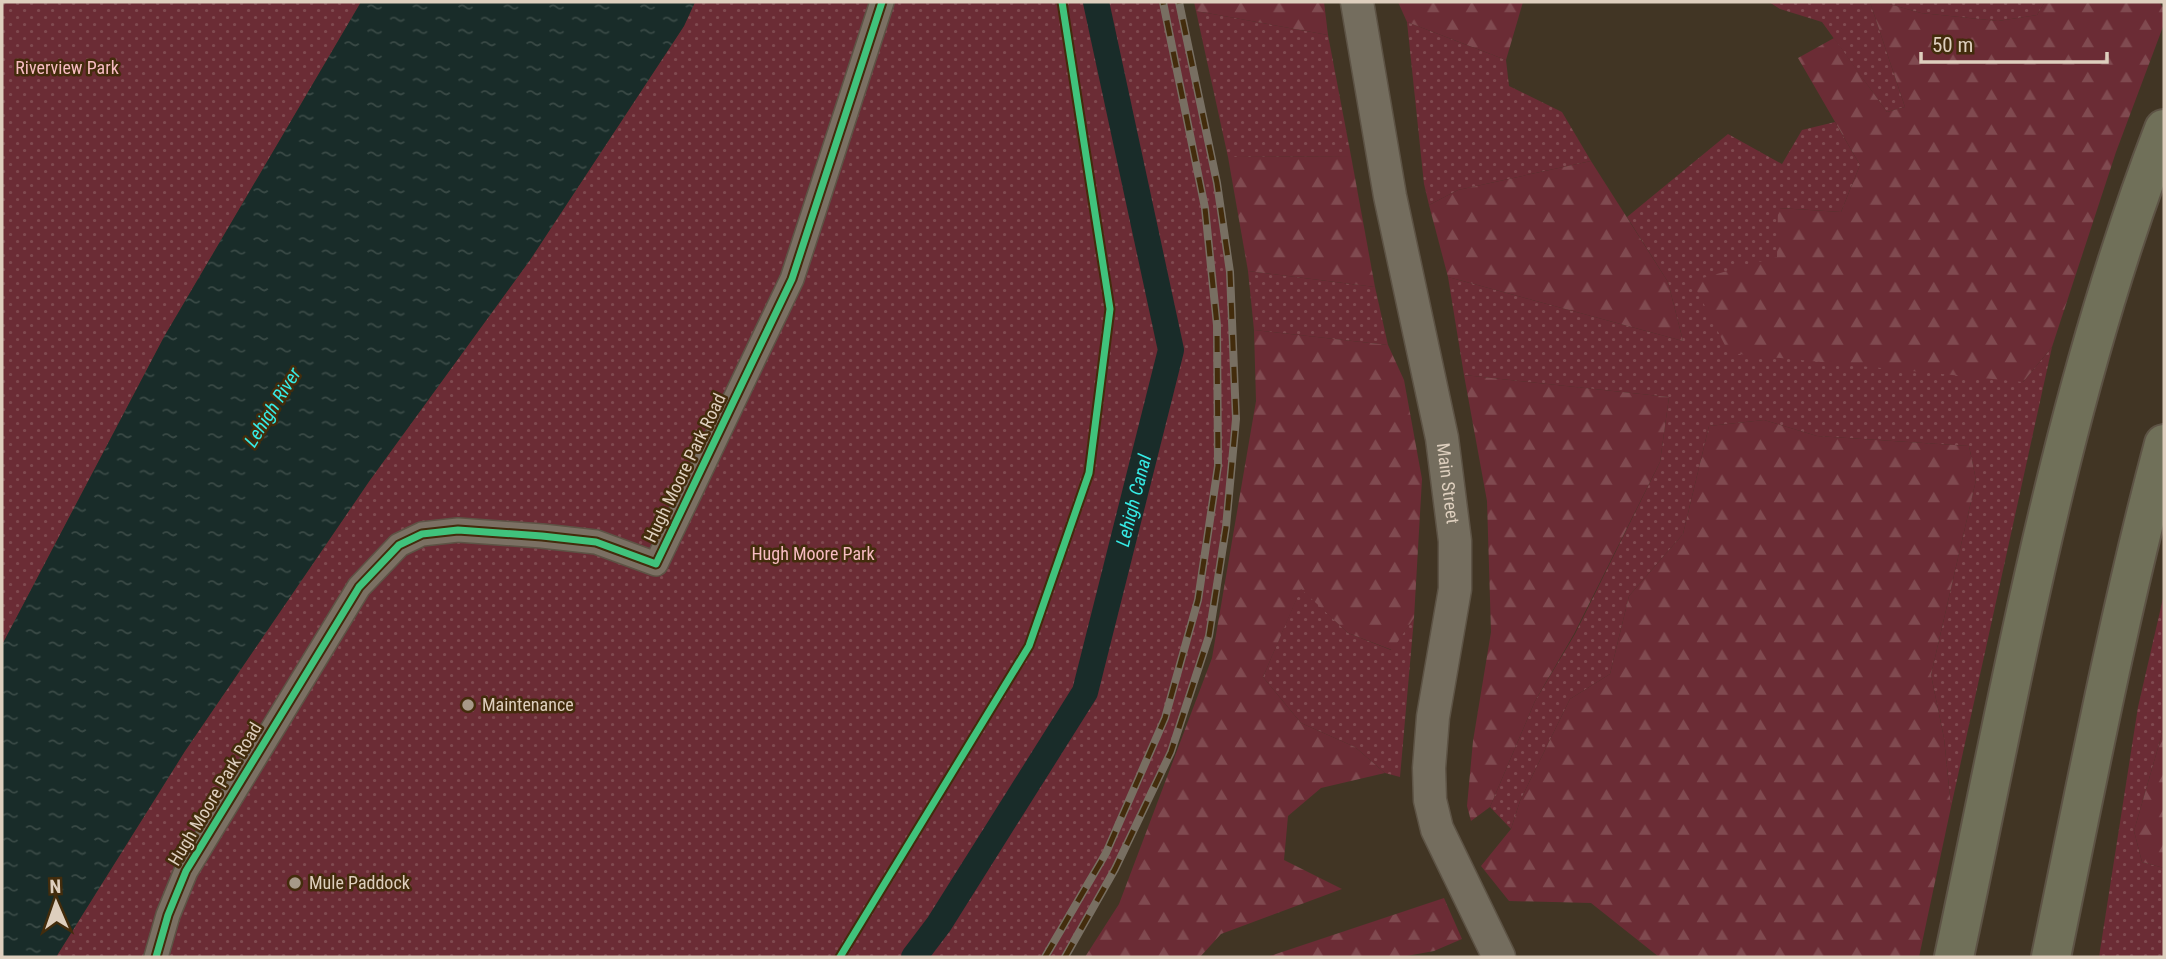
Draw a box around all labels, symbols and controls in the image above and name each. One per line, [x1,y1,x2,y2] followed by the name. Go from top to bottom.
[1921,21,2106,65] scale bar
[1932,33,1973,57] text: 50 m
[15,57,119,78] park label: Riverview Park
[239,363,306,451] water label: Lehigh River
[639,390,730,546] street label: Hugh Moore Park Road
[1433,442,1464,525] street label: Main Street
[1111,451,1156,549] water label: Lehigh Canal
[751,543,875,564] park label: Hugh Moore Park
[482,694,574,715] place label: Maintenance
[460,697,476,713] marker: Maintenance
[163,718,266,869] street label: Hugh Moore Park Road
[21,868,91,938] north arrow
[309,872,410,893] place label: Mule Paddock
[49,875,62,898] text: N
[287,875,303,891] marker: Mule Paddock

